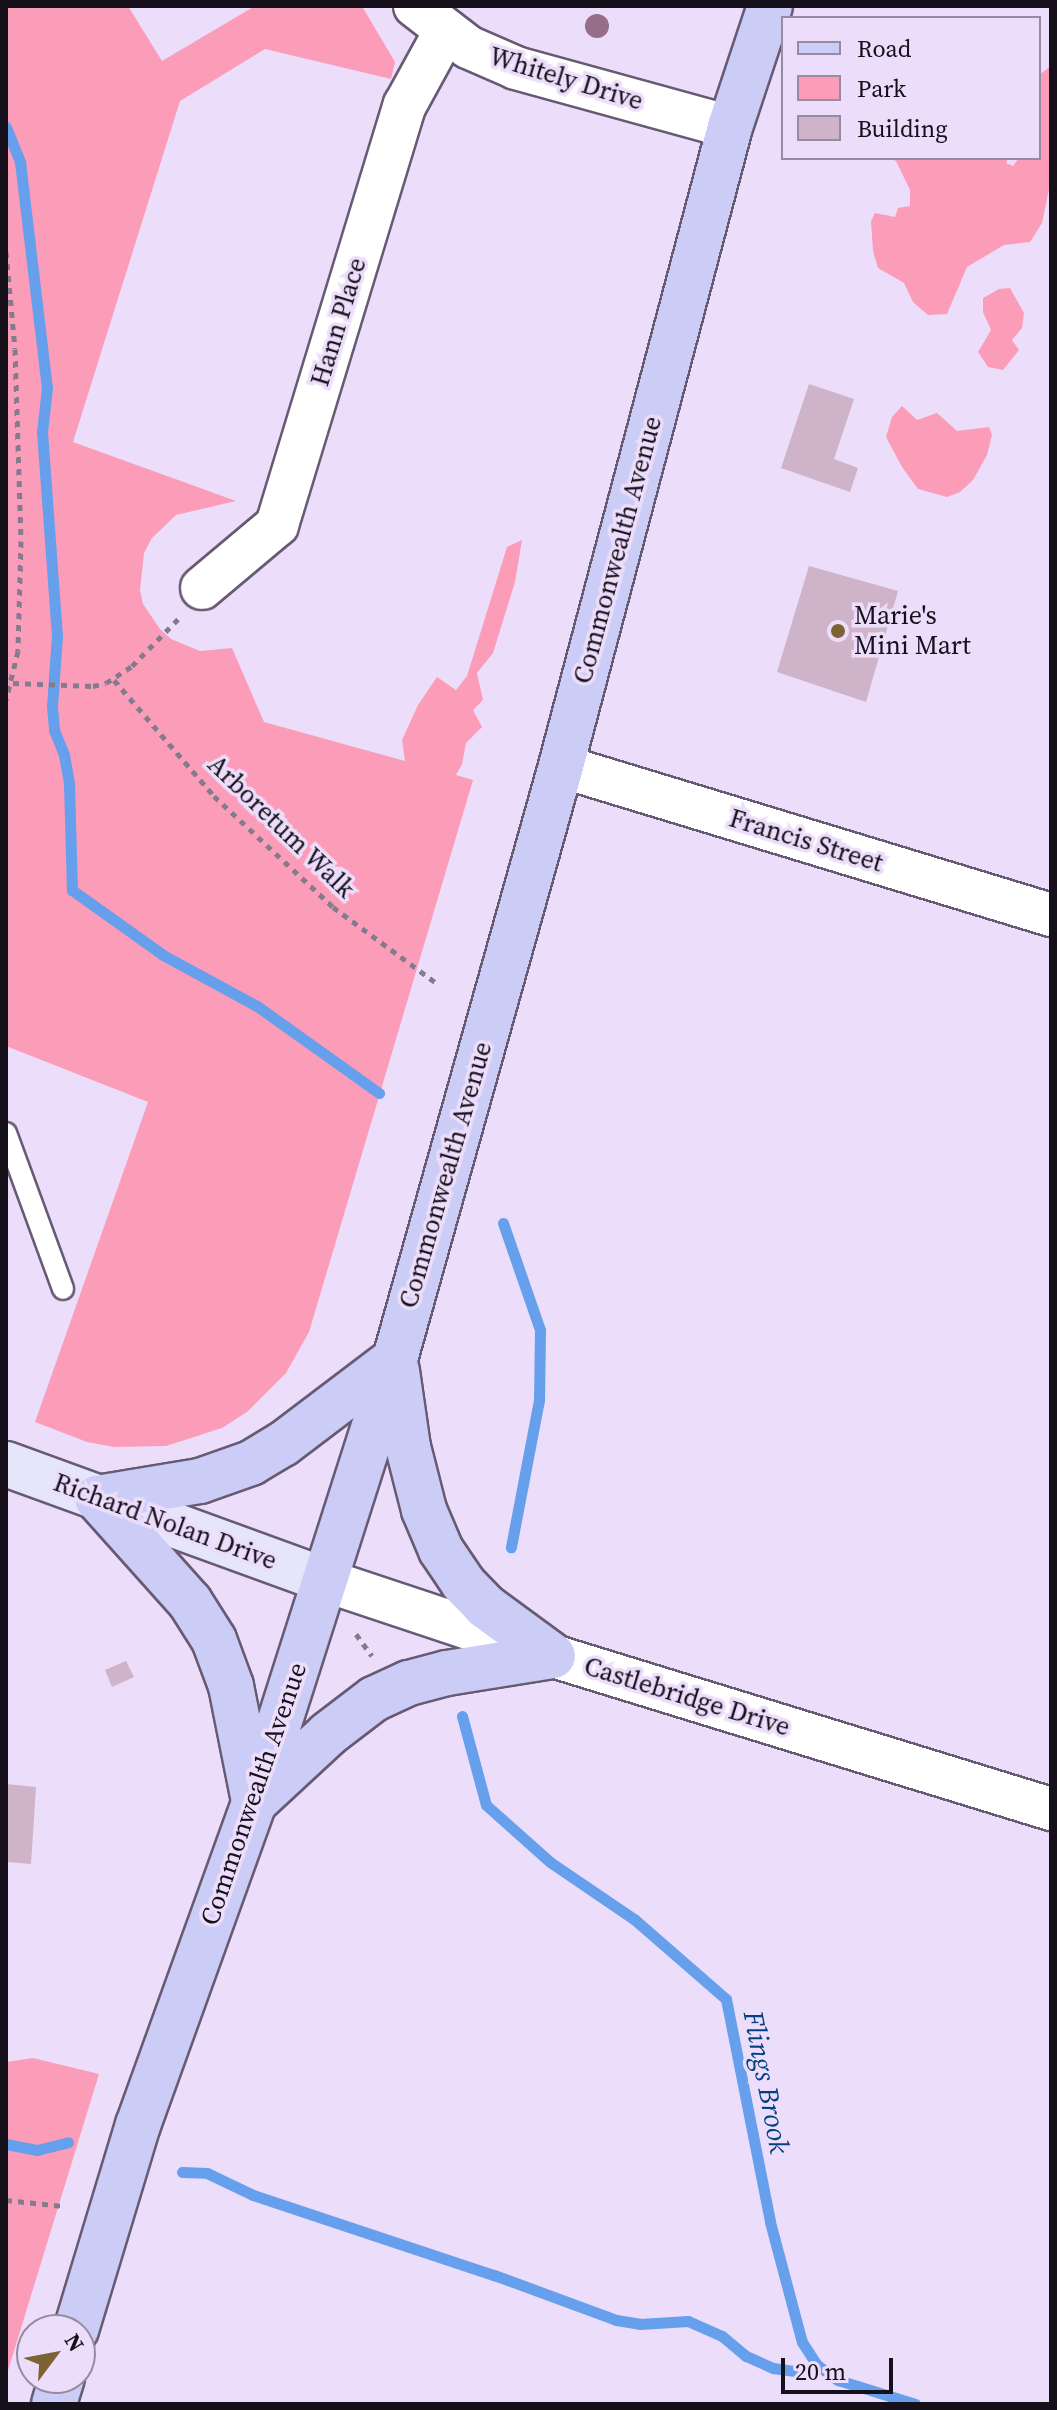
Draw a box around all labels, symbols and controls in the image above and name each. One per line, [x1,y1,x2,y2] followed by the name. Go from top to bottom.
[781,16,1041,160] legend
[857,32,911,65] text: Road
[485,41,647,117] street label: Whitely Drive
[857,72,906,105] text: Park
[857,112,948,145] text: Building
[305,254,373,390] street label: Hann Place
[567,413,669,687] street label: Commonwealth Avenue
[854,600,971,662] place label: Marie's Mini Mart
[829,622,847,640] marker: Marie's Mini Mart
[201,749,361,905] street label: Arboretum Walk
[725,803,887,879] street label: Francis Street
[393,1038,499,1312] street label: Commonwealth Avenue
[49,1467,281,1577] street label: Richard Nolan Drive
[580,1651,794,1743] street label: Castlebridge Drive
[194,1659,314,1929] street label: Commonwealth Avenue
[737,2008,797,2156] water label: Flings Brook
[16,2314,96,2394] north arrow
[58,2328,92,2357] text: N
[785,2342,897,2392] scale bar
[795,2355,846,2388] text: 20 m

